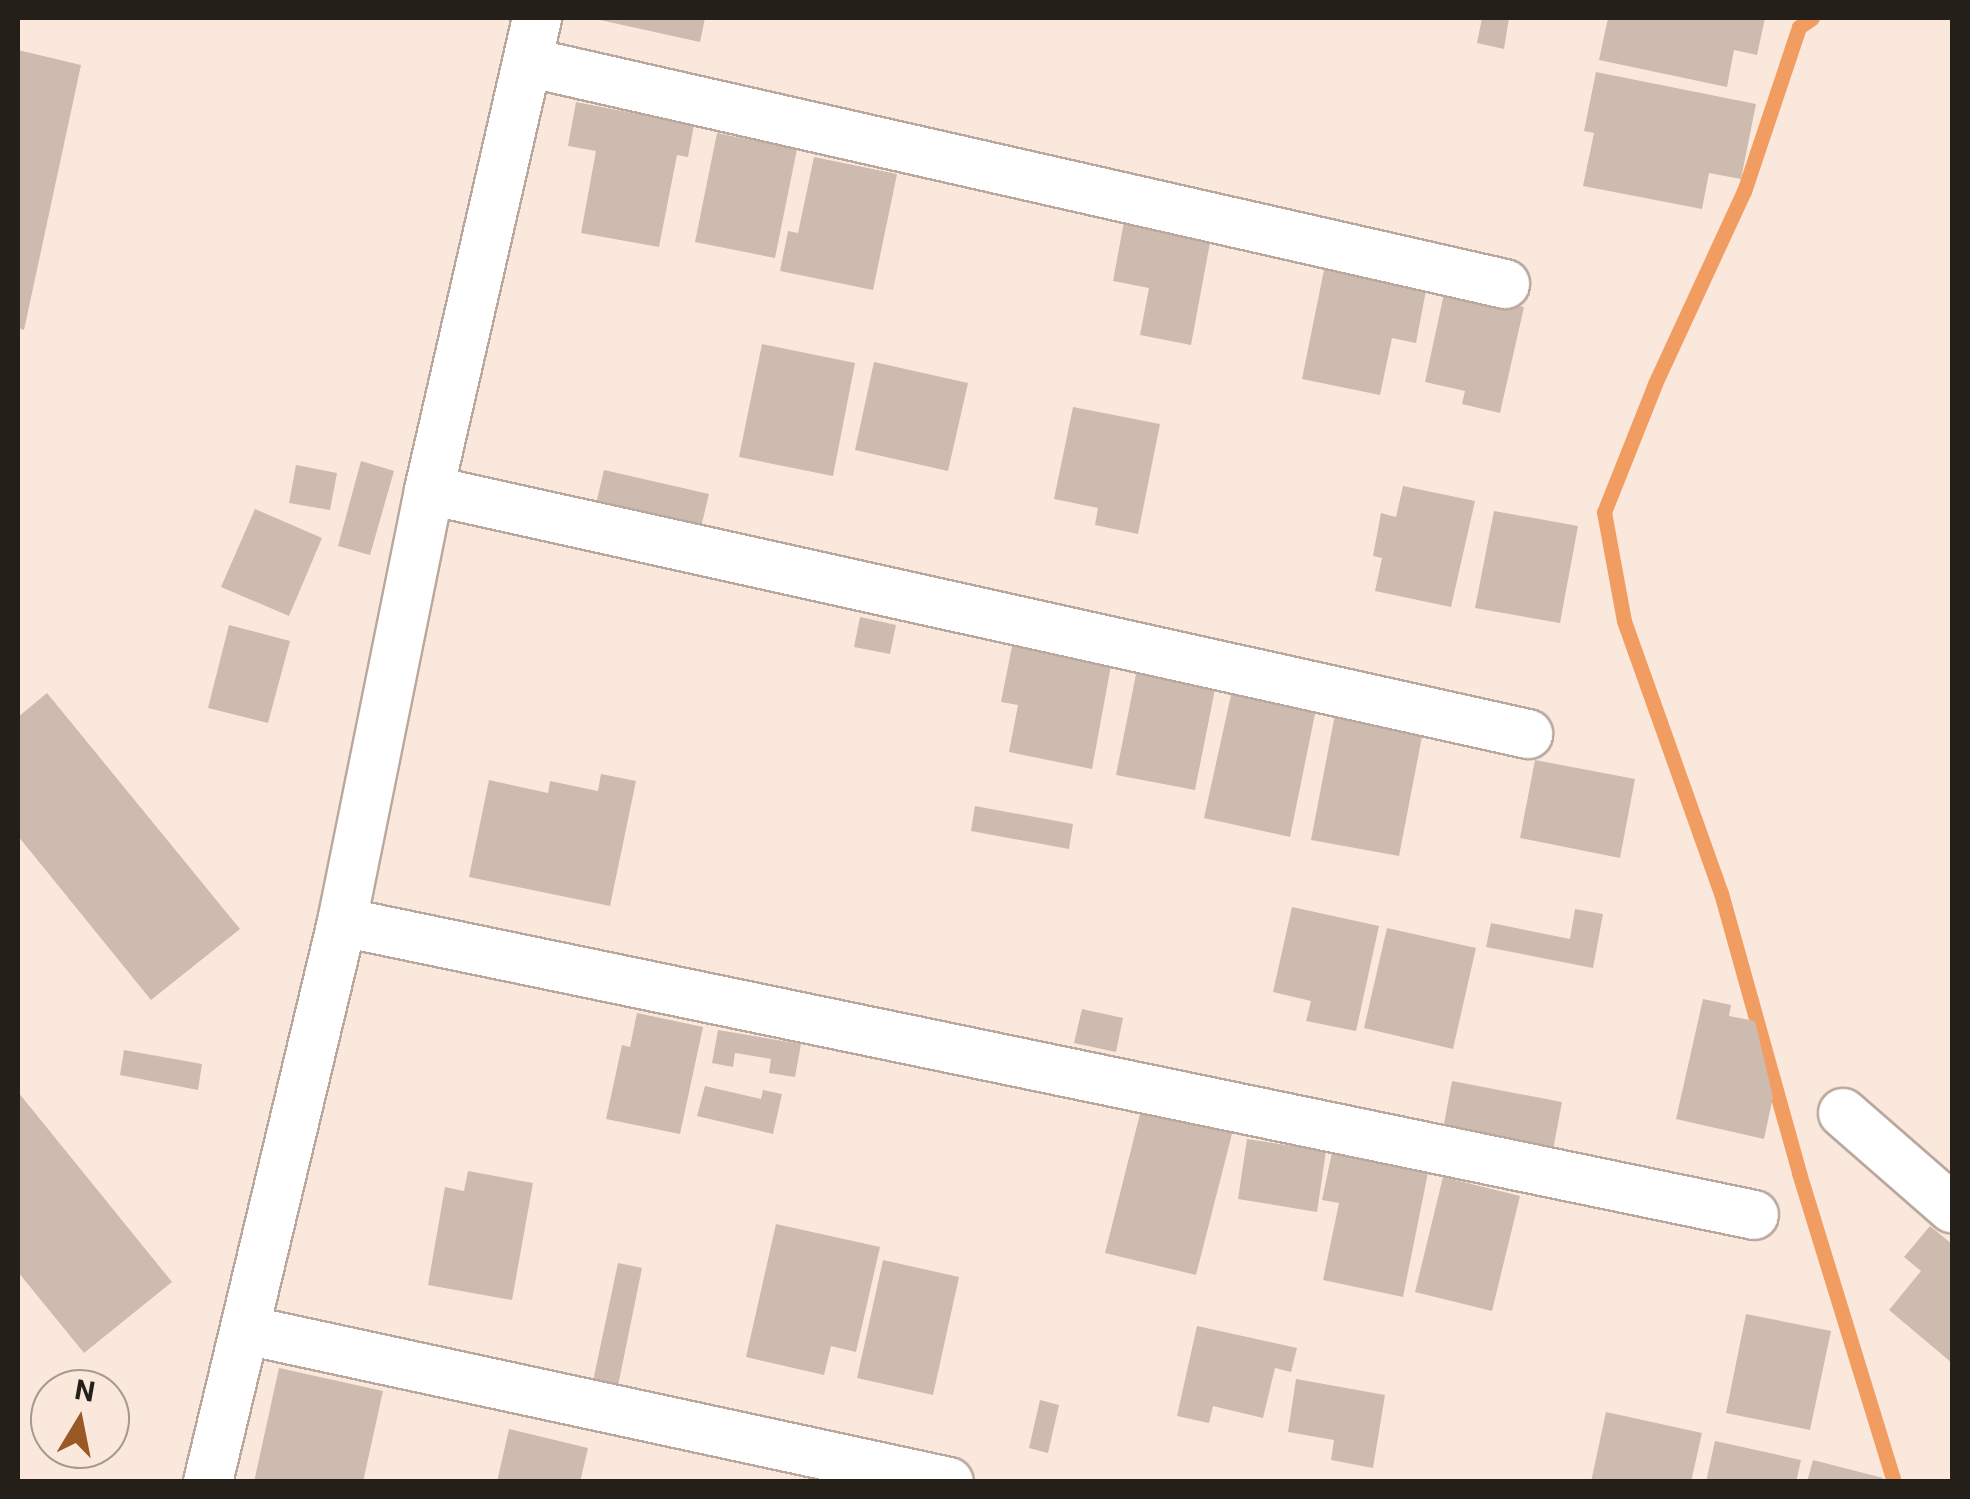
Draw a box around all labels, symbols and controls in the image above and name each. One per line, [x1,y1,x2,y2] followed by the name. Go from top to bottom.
[30,1369,130,1469] north arrow
[72,1373,98,1409] text: N

